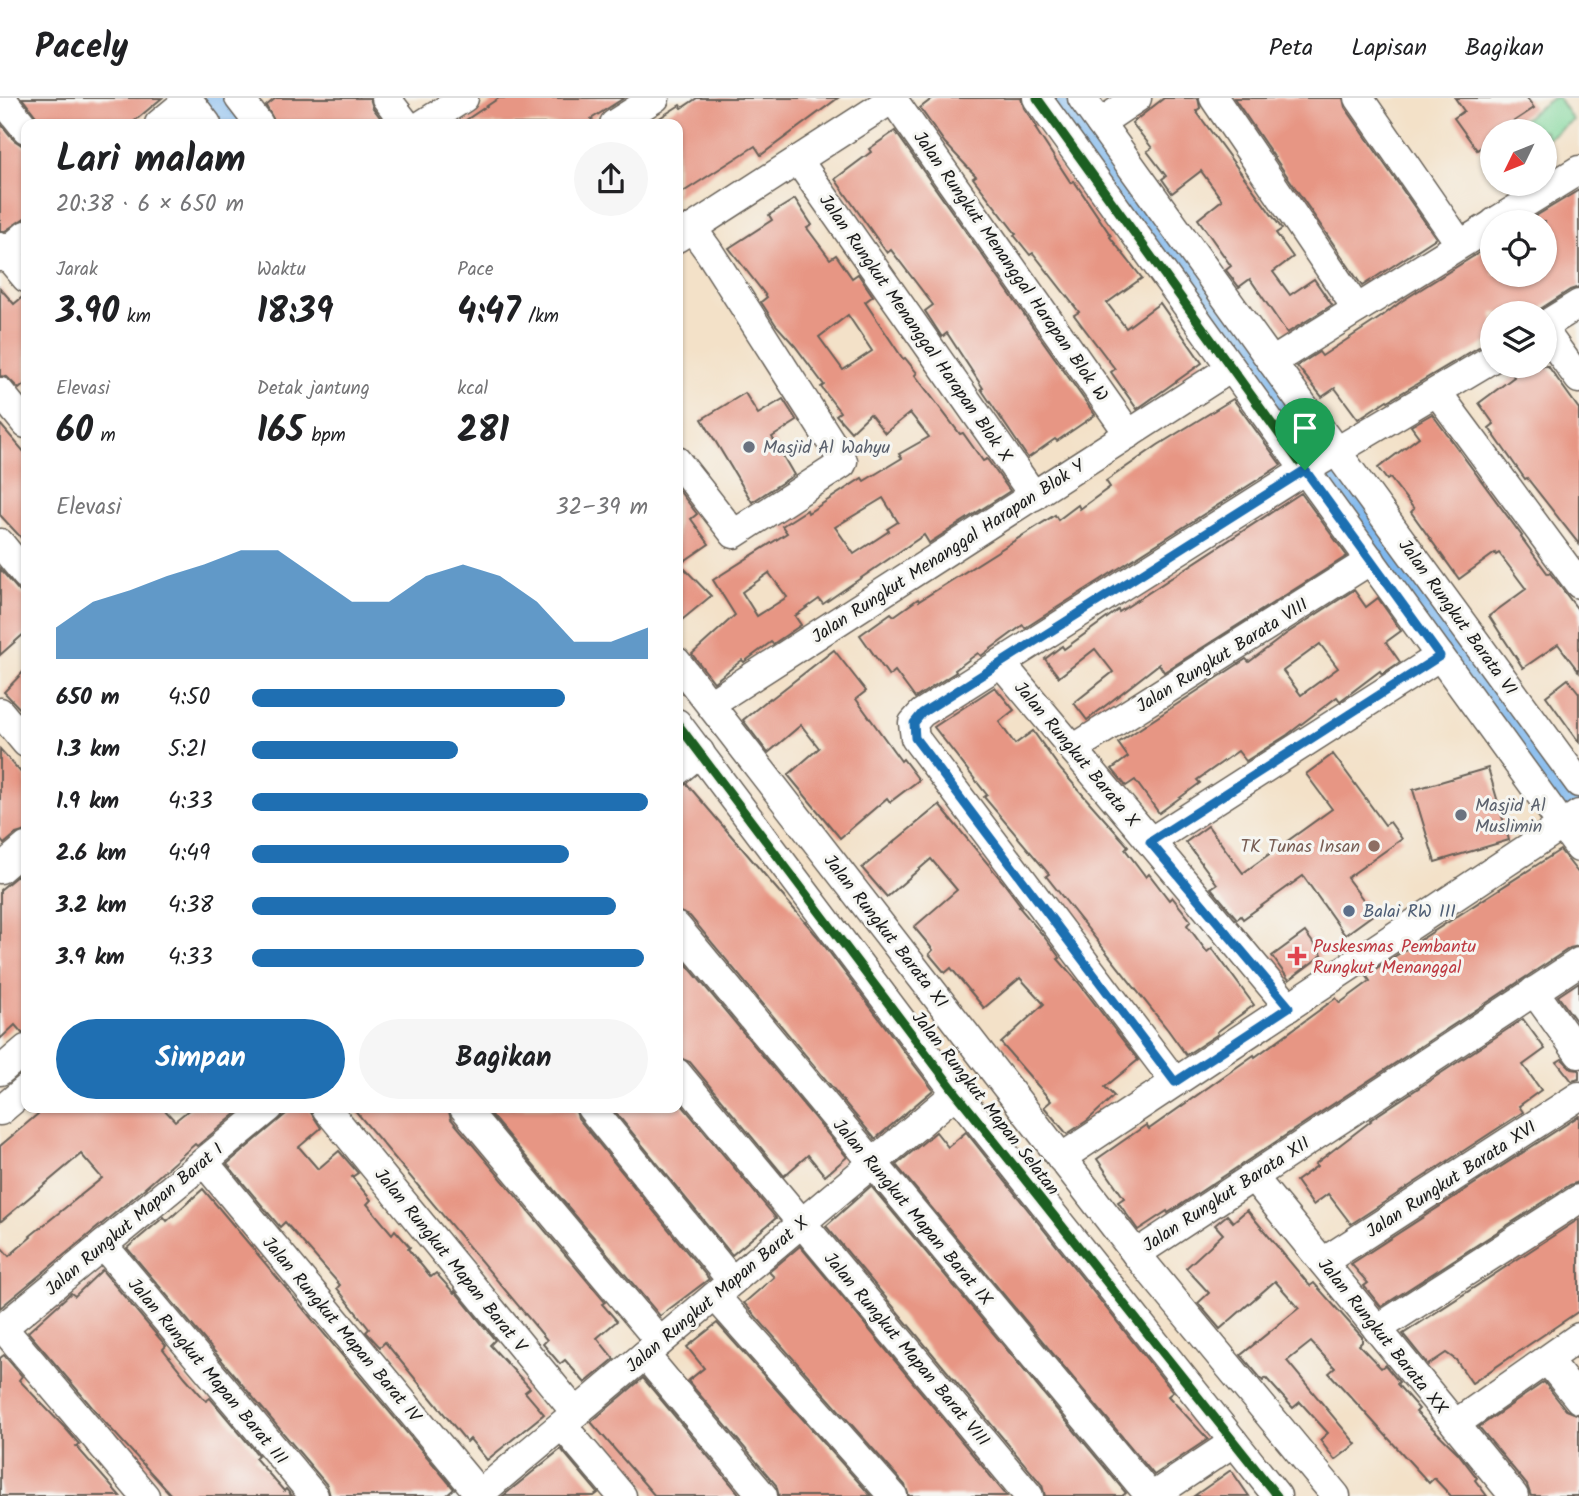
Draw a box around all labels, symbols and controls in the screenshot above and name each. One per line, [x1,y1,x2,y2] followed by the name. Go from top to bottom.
[35,22,128,75] text: Pacely
[1269,29,1313,68] text: Peta
[1351,29,1427,68] text: Lapisan
[1465,29,1544,68] text: Bagikan
[1480,119,1558,196] north arrow
[1480,119,1557,378] map controls
[905,126,1115,408] street label: Jalan Rungkut Menanggal Harapan Blok W
[56,131,246,191] text: Lari malam
[574,142,648,216] button: share
[56,187,244,223] text: 20:38 · 6 × 650 m
[811,189,1019,470] street label: Jalan Rungkut Menanggal Harapan Blok X
[1480,210,1557,287] button: locate
[56,255,98,285] text: Jarak
[257,255,306,285] text: Waktu
[457,255,494,285] text: Pace
[56,285,119,341] text: 3.90
[257,285,333,341] text: 18:39
[457,285,521,341] text: 4:47
[1480,301,1557,378] button: layers
[119,302,151,332] text: km
[521,302,559,332] text: /km
[56,374,110,404] text: Elevasi
[257,374,370,404] text: Detak jantung
[457,374,488,404] text: kcal
[1275,398,1335,470] pin
[56,404,93,460] text: 60
[257,404,304,460] text: 165
[457,404,509,460] text: 281
[1286,409,1324,447] icon: arrive
[93,421,116,451] text: m
[304,421,346,451] text: bpm
[763,434,891,463] place label: Masjid Al Wahyu
[741,439,757,455] marker: Masjid Al Wahyu
[806,452,1092,652] street label: Jalan Rungkut Menanggal Harapan Blok Y
[56,490,121,526] text: Elevasi
[556,490,648,526] text: 32–39 m
[1390,534,1524,702] street label: Jalan Rungkut Barata VI
[1131,591,1315,721] street label: Jalan Rungkut Barata VIII
[1006,675,1146,835] street label: Jalan Rungkut Barata X
[56,680,120,716] text: 650 m
[168,680,210,716] text: 4:50
[56,732,120,768] text: 1.3 km
[168,732,207,768] text: 5:21
[56,784,119,820] text: 1.9 km
[168,784,213,820] text: 4:33
[1475,792,1546,842] place label: Masjid Al Muslimin
[1453,807,1469,823] marker: Masjid Al Muslimin
[1240,833,1360,862] place label: TK Tunas Insan
[56,836,126,872] text: 2.6 km
[168,836,210,872] text: 4:49
[1366,838,1382,854] marker: TK Tunas Insan
[815,849,954,1015] street label: Jalan Rungkut Barata XI
[56,888,126,924] text: 3.2 km
[168,888,213,924] text: 4:38
[1363,898,1456,927] place label: Balai RW III
[1341,903,1357,919] marker: Balai RW III
[1313,933,1477,983] place label: Puskesmas Pembantu Rungkut Menanggal
[56,940,125,976] text: 3.9 km
[168,940,213,976] text: 4:33
[1287,946,1307,966] marker: Puskesmas Pembantu Rungkut Menanggal
[903,1006,1066,1202] street label: Jalan Rungkut Mapan Selatan
[56,1019,345,1099] button: Simpan
[359,1019,648,1099] button: Bagikan
[825,1113,1000,1314] street label: Jalan Rungkut Mapan Barat IX
[1361,1114,1543,1246] street label: Jalan Rungkut Barata XVI
[1137,1130,1316,1260] street label: Jalan Rungkut Barata XII
[39,1137,231,1304] street label: Jalan Rungkut Mapan Barat I
[366,1163,534,1360] street label: Jalan Rungkut Mapan Barat V
[620,1209,816,1381] street label: Jalan Rungkut Mapan Barat X
[254,1231,428,1430] street label: Jalan Rungkut Mapan Barat IV
[816,1246,996,1454] street label: Jalan Rungkut Mapan Barat VIII
[1309,1252,1455,1422] street label: Jalan Rungkut Barata XX
[120,1272,294,1472] street label: Jalan Rungkut Mapan Barat III

